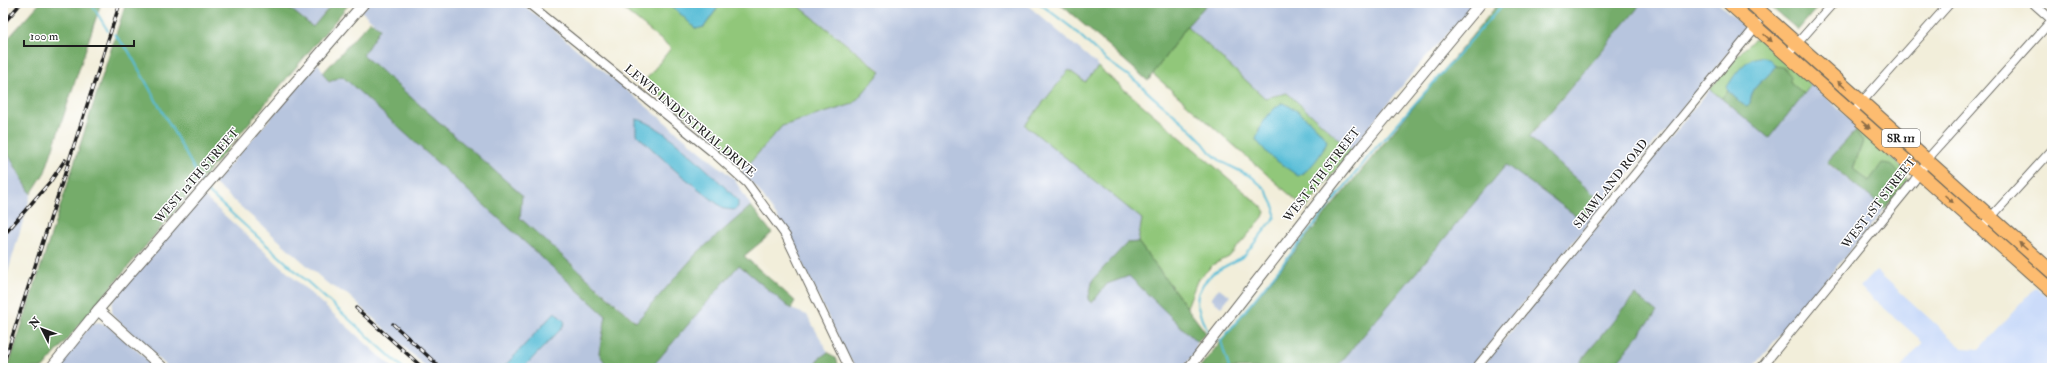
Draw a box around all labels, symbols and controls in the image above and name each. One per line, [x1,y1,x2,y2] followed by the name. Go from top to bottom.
[24,22,134,48] scale bar
[30,29,59,44] text: 100 m
[1763,34,1774,43] one-way arrow
[621,62,759,181] street label: LEWIS INDUSTRIAL DRIVE
[1837,81,1848,90] one-way arrow
[1860,120,1871,129] one-way arrow
[151,125,242,227] street label: WEST 12TH STREET
[1280,125,1364,226] street label: WEST 5TH STREET
[1882,129,1920,147] road number: SR 111
[1570,136,1652,232] street label: SHAWLAND ROAD
[1838,154,1919,252] street label: WEST 1ST STREET
[1944,194,1954,204] one-way arrow
[2018,242,2028,251] one-way arrow
[22,309,62,349] north arrow
[26,314,44,331] text: N

